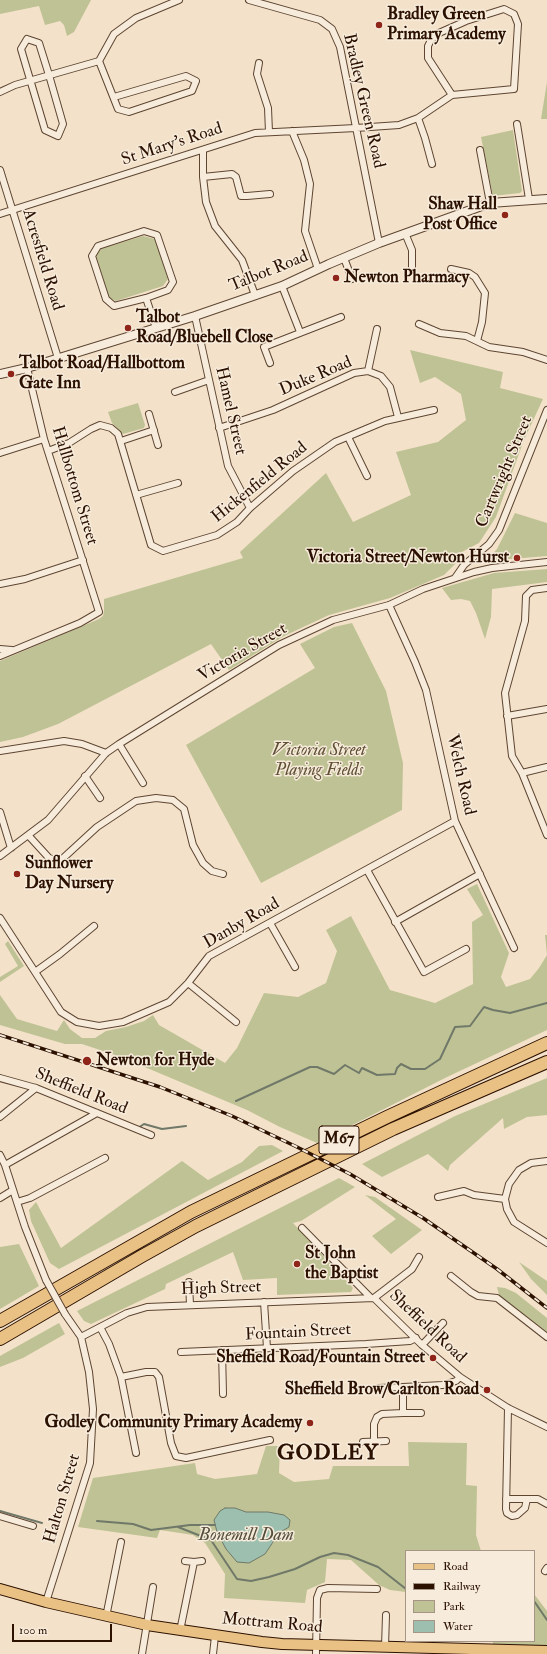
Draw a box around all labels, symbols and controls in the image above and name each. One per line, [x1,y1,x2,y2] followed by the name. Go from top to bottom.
[387,5,506,45] place label: Bradley Green Primary Academy
[374,20,384,30] marker: Bradley Green Primary Academy
[338,32,388,170] street label: Bradley Green Road
[119,119,225,171] street label: St Mary's Road
[423,195,497,235] place label: Shaw Hall Post Office
[17,207,67,313] street label: Acresfield Road
[500,210,510,220] marker: Shaw Hall Post Office
[227,247,311,297] street label: Talbot Road
[344,268,469,288] place label: Newton Pharmacy
[331,273,341,283] marker: Newton Pharmacy
[136,308,273,348] place label: Talbot Road/Bluebell Close
[123,323,133,333] marker: Talbot Road/Bluebell Close
[277,353,355,401] street label: Duke Road
[19,354,185,394] place label: Talbot Road/Hallbottom Gate Inn
[210,365,250,457] street label: Hamel Street
[6,369,16,379] marker: Talbot Road/Hallbottom Gate Inn
[472,413,538,531] street label: Cartwright Street
[46,424,102,548] street label: Hallbottom Street
[208,438,312,528] street label: Hickenfield Road
[307,548,509,568] place label: Victoria Street/Newton Hurst
[512,553,522,563] marker: Victoria Street/Newton Hurst
[195,619,291,687] street label: Victoria Street
[441,733,479,817] street label: Welch Road
[272,741,366,781] park label: Victoria Street Playing Fields
[25,854,113,894] place label: Sunflower Day Nursery
[12,869,22,879] marker: Sunflower Day Nursery
[200,894,284,954] street label: Danby Road
[96,1051,214,1071] place label: Newton for Hyde
[81,1055,93,1067] marker: Newton for Hyde
[32,1064,130,1120] street label: Sheffield Road
[319,1126,359,1154] road number: M67
[305,1244,378,1284] place label: St John the Baptist
[292,1259,302,1269] marker: St John the Baptist
[181,1277,261,1301] street label: High Street
[384,1286,470,1368] street label: Sheffield Road
[244,1320,352,1346] street label: Fountain Street
[216,1348,425,1368] place label: Sheffield Road/Fountain Street
[428,1353,438,1363] marker: Sheffield Road/Fountain Street
[285,1380,479,1400] place label: Sheffield Brow/Carlton Road
[482,1385,492,1395] marker: Sheffield Brow/Carlton Road
[45,1413,302,1433] place label: Godley Community Primary Academy
[305,1418,315,1428] marker: Godley Community Primary Academy
[277,1441,379,1467] district label: GODLEY
[41,1452,85,1546] street label: Halton Street
[198,1525,294,1547] water label: Bonemill Dam
[405,1550,535,1642] legend
[443,1559,468,1574] text: Road
[443,1579,480,1594] text: Railway
[443,1599,465,1614] text: Park
[221,1609,323,1639] street label: Mottram Road
[14,1616,114,1642] scale bar
[443,1619,472,1634] text: Water
[19,1623,47,1638] text: 100 m

